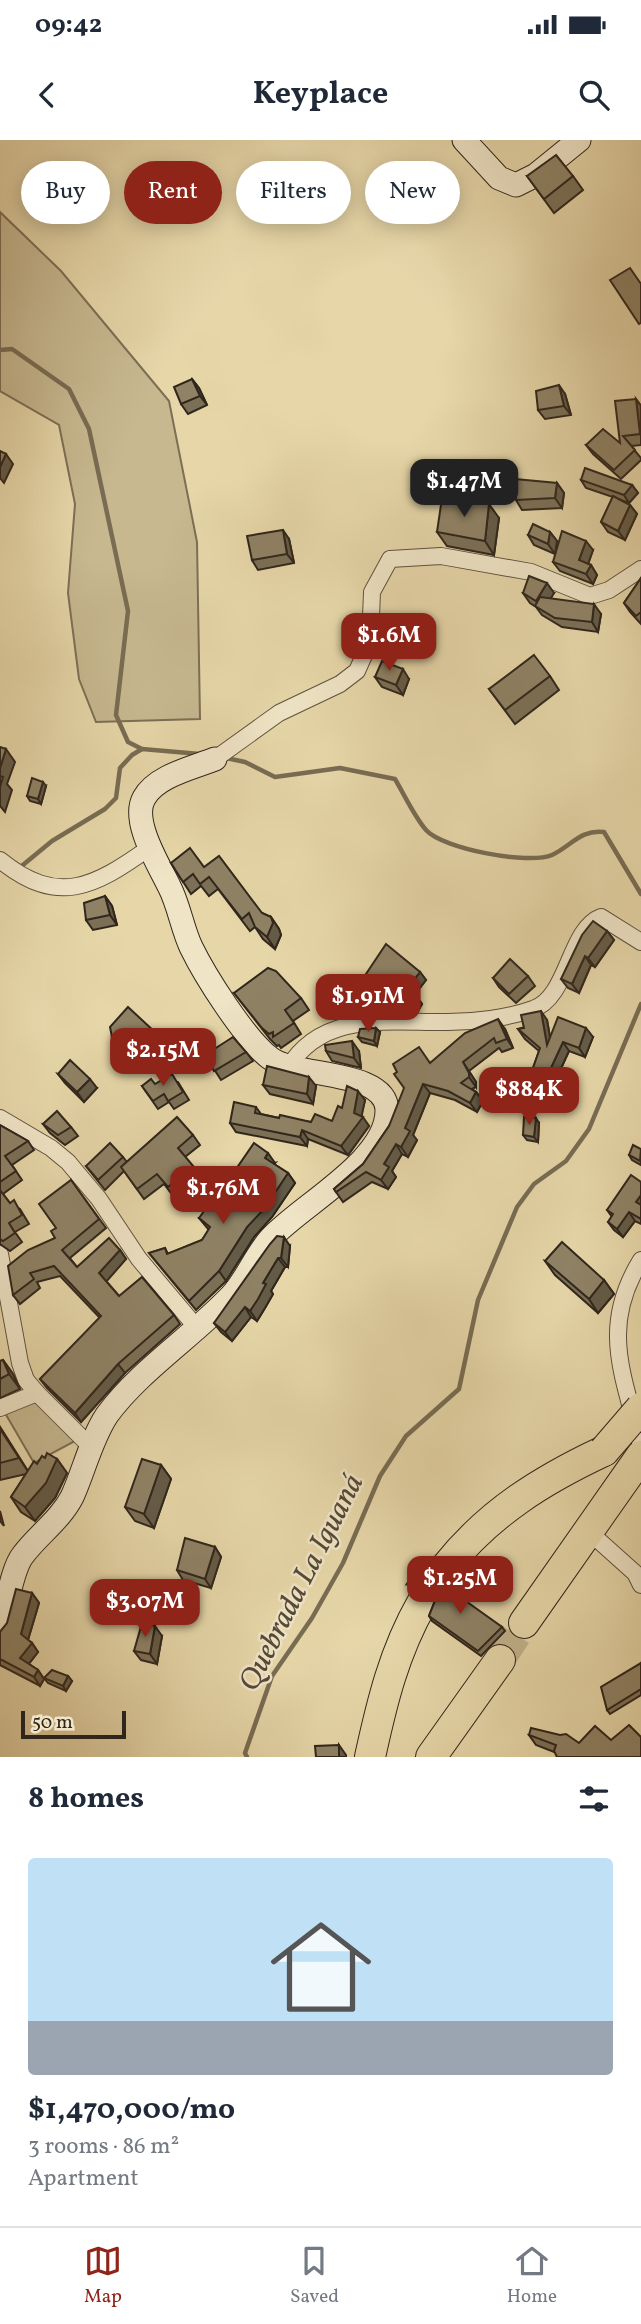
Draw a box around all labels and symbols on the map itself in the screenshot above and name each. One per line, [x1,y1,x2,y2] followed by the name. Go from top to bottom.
[407,460,521,519] pin: $1.47M
[340,614,438,673] pin: $1.6M
[311,974,425,1034] pin: $1.91M
[106,1028,220,1088] pin: $2.15M
[480,1068,578,1127] pin: $884K
[166,1166,280,1226] pin: $1.76M
[229,1467,375,1699] water label: Quebrada La Iguaná
[403,1556,517,1616] pin: $1.25M
[88,1580,202,1639] pin: $3.07M
[21,1708,126,1740] scale bar

